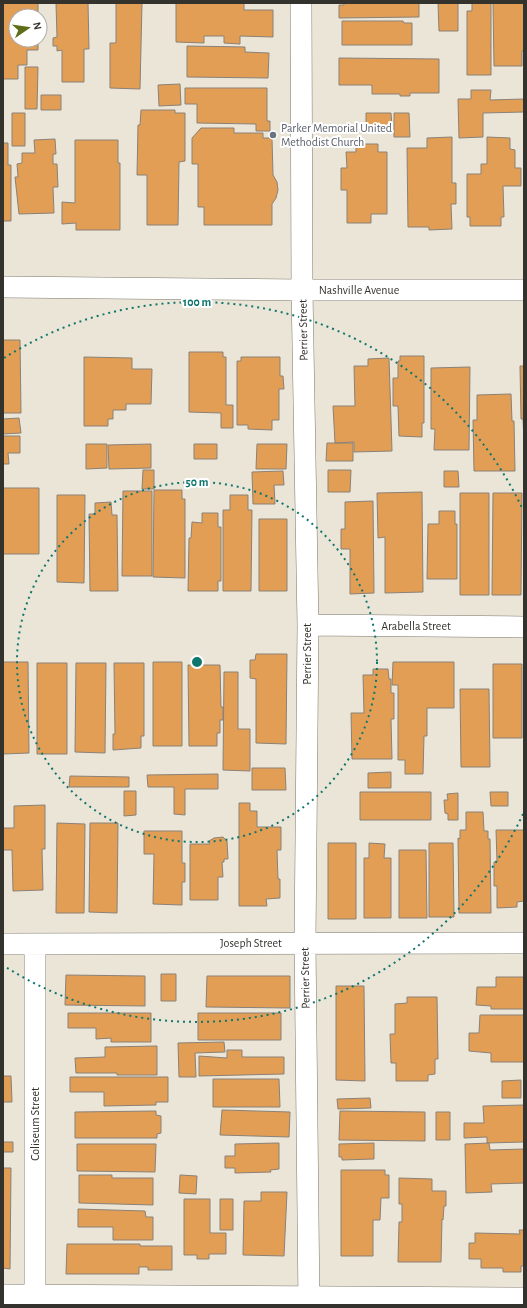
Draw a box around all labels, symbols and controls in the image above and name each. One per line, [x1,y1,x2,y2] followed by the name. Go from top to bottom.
[8,8,48,48] north arrow
[31,21,43,31] text: N
[281,122,392,148] place label: Parker Memorial United Methodist Church
[268,130,278,140] marker: Parker Memorial United Methodist Church
[319,284,399,296] street label: Nashville Avenue
[183,296,211,308] text: 100 m
[296,299,310,361] street label: Perrier Street
[186,476,209,488] text: 50 m
[381,620,451,632] street label: Arabella Street
[301,623,313,685] street label: Perrier Street
[190,655,204,669] centre of rings
[220,937,282,949] street label: Joseph Street
[298,947,312,1009] street label: Perrier Street
[29,1087,41,1161] street label: Coliseum Street

